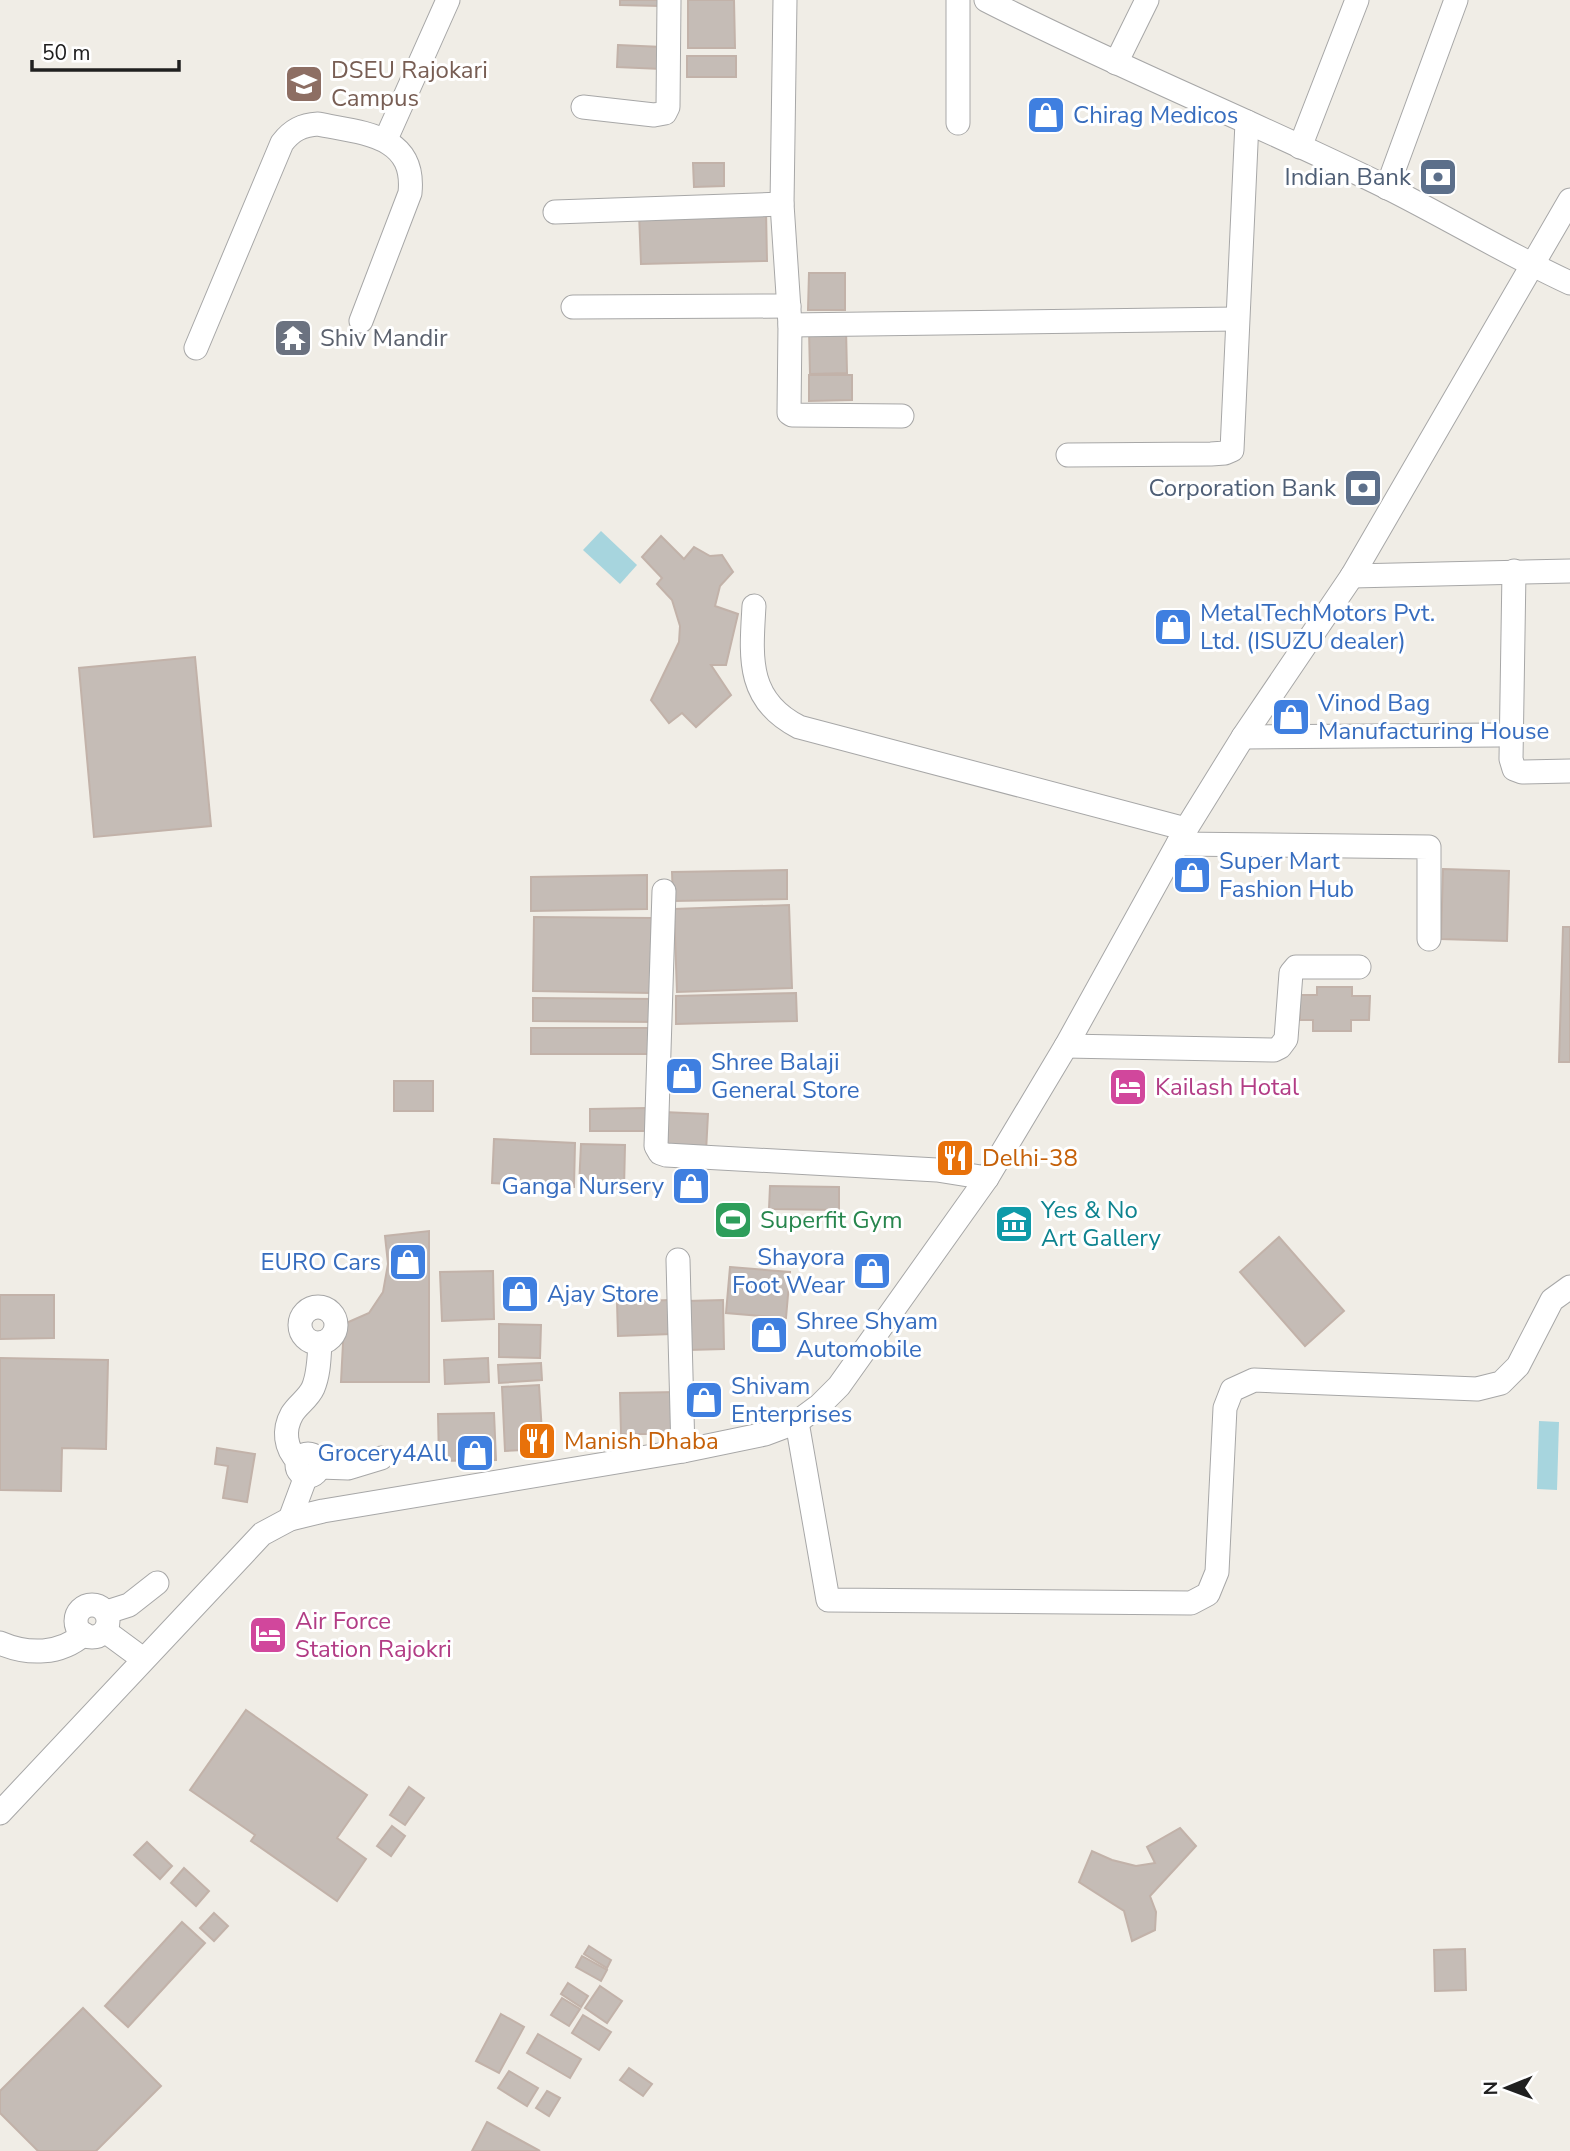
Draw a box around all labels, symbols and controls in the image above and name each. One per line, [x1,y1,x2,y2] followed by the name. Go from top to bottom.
[32,28,178,72] scale bar
[42,39,91,67] text: 50 m
[331,54,488,114] place label: DSEU Rajokari Campus
[283,63,325,105] school or university icon: DSEU Rajokari Campus
[1025,94,1067,136] shop icon: Chirag Medicos
[1073,99,1238,131] place label: Chirag Medicos
[1417,156,1459,198] bank icon: Indian Bank
[1285,161,1412,193] place label: Indian Bank
[272,317,314,359] temple icon: Shiv Mandir
[320,322,448,354] place label: Shiv Mandir
[1342,467,1384,509] bank icon: Corporation Bank
[1149,472,1337,504] place label: Corporation Bank
[1200,597,1435,657] place label: MetalTechMotors Pvt. Ltd. (ISUZU dealer)
[1152,606,1194,648] shop icon: MetalTechMotors Pvt. Ltd. (ISUZU dealer)
[1317,687,1549,747] place label: Vinod Bag Manufacturing House
[1270,696,1312,738] shop icon: Vinod Bag Manufacturing House
[1219,845,1354,905] place label: Super Mart Fashion Hub
[1171,854,1213,896] shop icon: Super Mart Fashion Hub
[711,1046,860,1106] place label: Shree Balaji General Store
[663,1055,705,1097] shop icon: Shree Balaji General Store
[1107,1066,1149,1108] hotel icon: Kailash Hotal
[1155,1071,1299,1103] place label: Kailash Hotal
[934,1137,976,1179] restaurant icon: Delhi-38
[982,1142,1078,1174] place label: Delhi-38
[670,1165,712,1207] shop icon: Ganga Nursery
[502,1170,665,1202] place label: Ganga Nursery
[1040,1194,1162,1254] place label: Yes & No Art Gallery
[712,1199,754,1241] sports icon: Superfit Gym
[993,1203,1035,1245] museum icon: Yes & No Art Gallery
[760,1204,903,1236] place label: Superfit Gym
[387,1241,429,1283] shop icon: EURO Cars
[732,1241,845,1301] place label: Shayora Foot Wear
[261,1246,381,1278] place label: EURO Cars
[851,1250,893,1292] shop icon: Shayora Foot Wear
[499,1273,541,1315] shop icon: Ajay Store
[547,1278,659,1310] place label: Ajay Store
[796,1305,938,1365] place label: Shree Shyam Automobile
[748,1314,790,1356] shop icon: Shree Shyam Automobile
[731,1370,852,1430] place label: Shivam Enterprises
[683,1379,725,1421] shop icon: Shivam Enterprises
[516,1420,558,1462] restaurant icon: Manish Dhaba
[564,1425,719,1457] place label: Manish Dhaba
[454,1432,496,1474] shop icon: Grocery4All
[317,1437,448,1469] place label: Grocery4All
[295,1605,452,1665] place label: Air Force Station Rajokri
[247,1614,289,1656] hotel icon: Air Force Station Rajokri
[1472,2053,1542,2123] north arrow
[1478,2081,1504,2096] text: N

